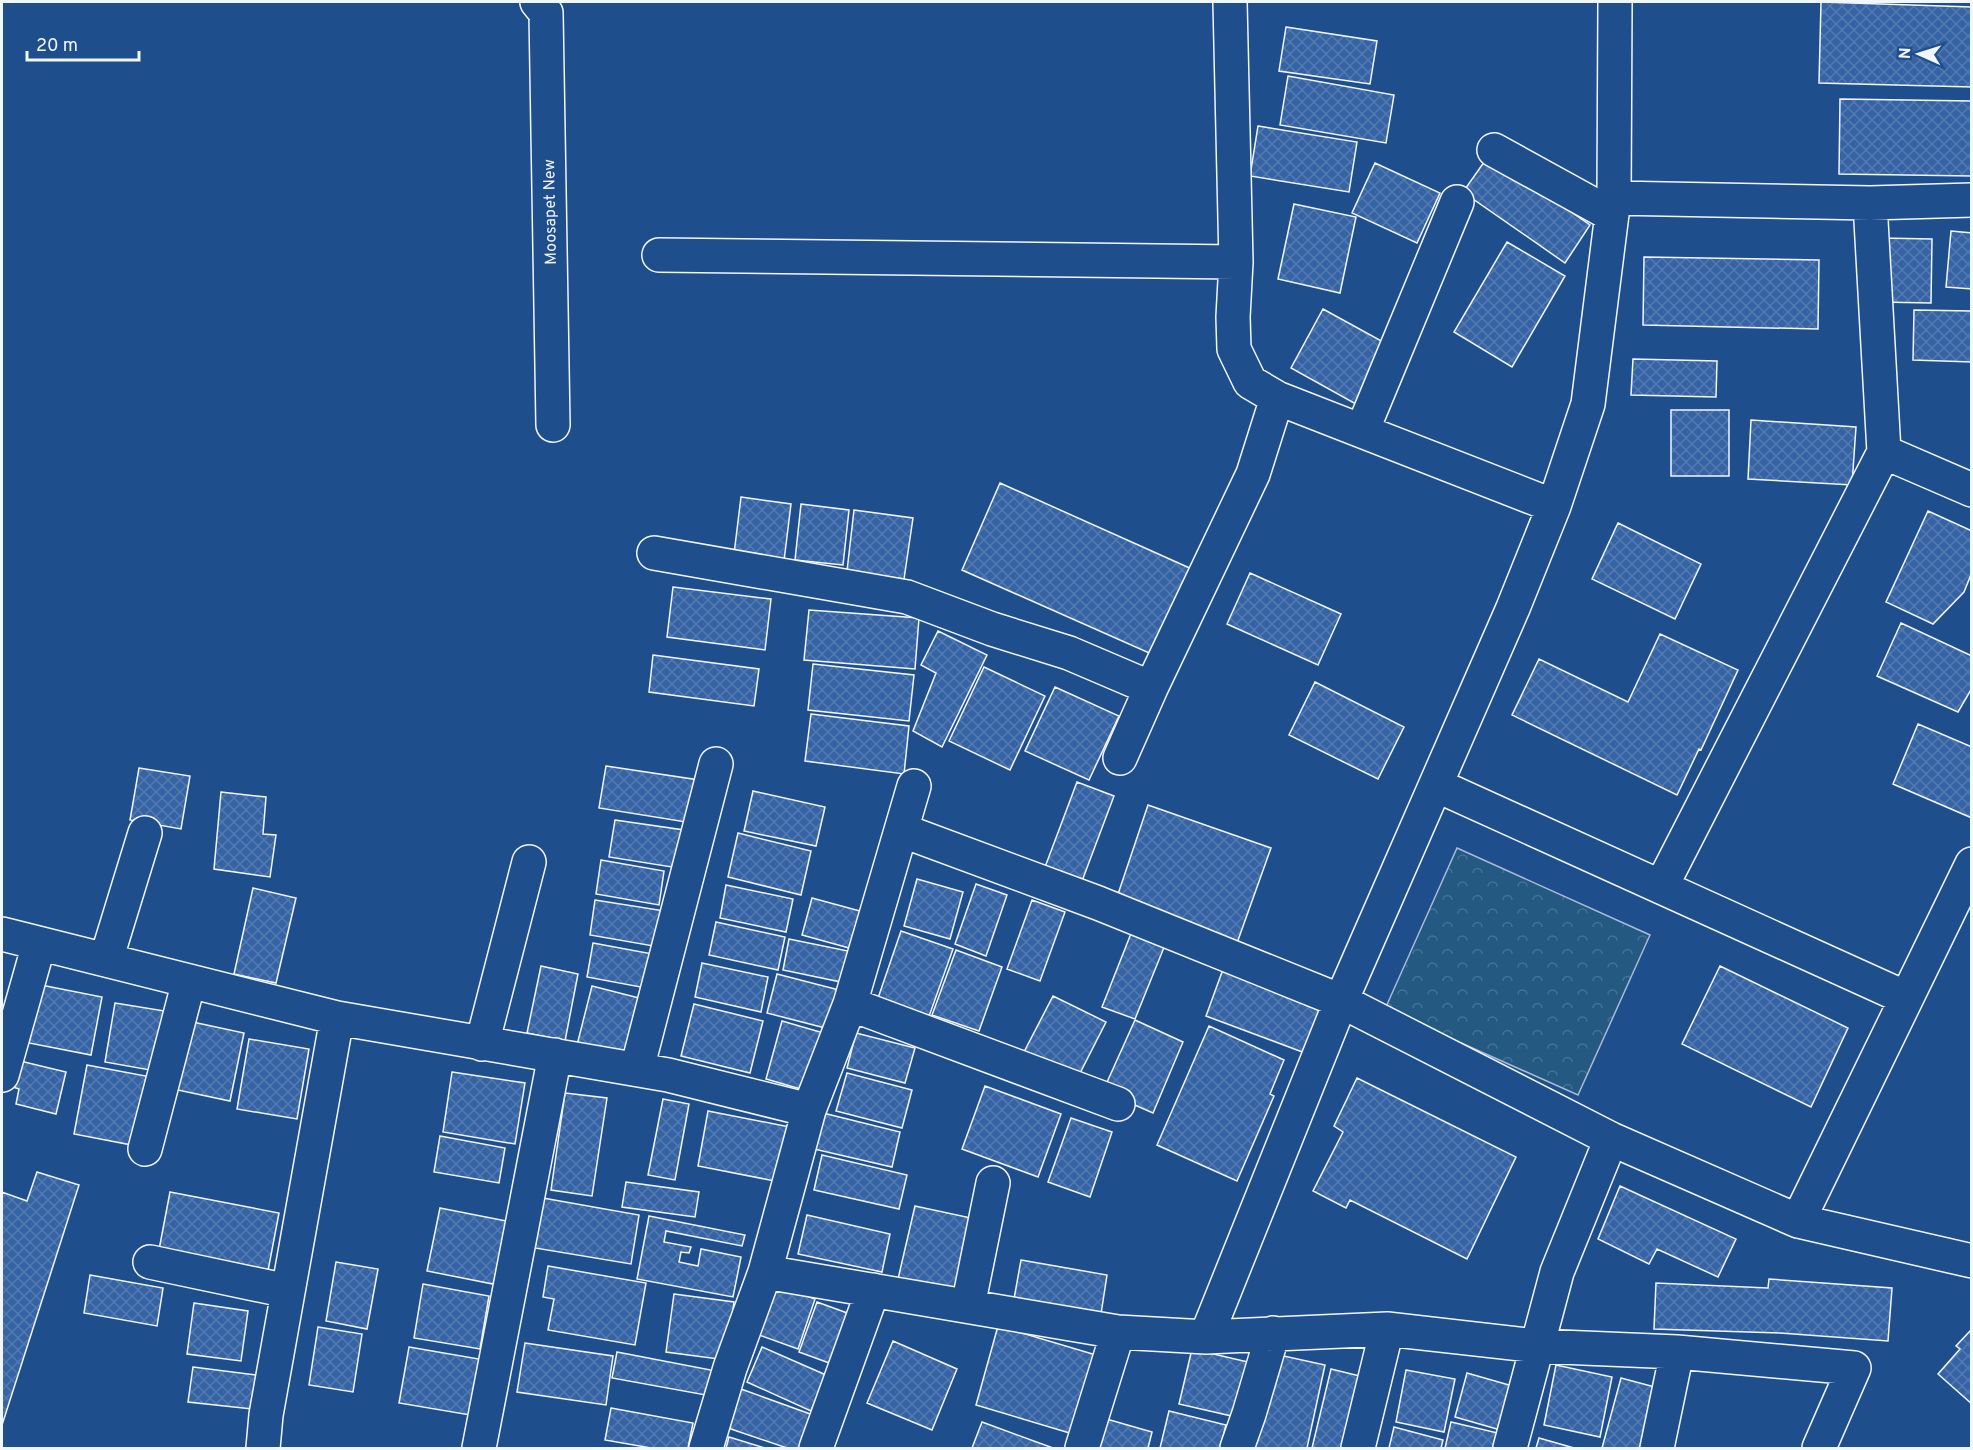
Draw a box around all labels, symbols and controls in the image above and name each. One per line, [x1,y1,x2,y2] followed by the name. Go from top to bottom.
[27,24,140,62] scale bar
[1889,24,1949,84] north arrow
[36,35,78,58] text: 20 m
[1896,47,1916,60] text: N
[540,159,562,265] street label: Moosapet New

